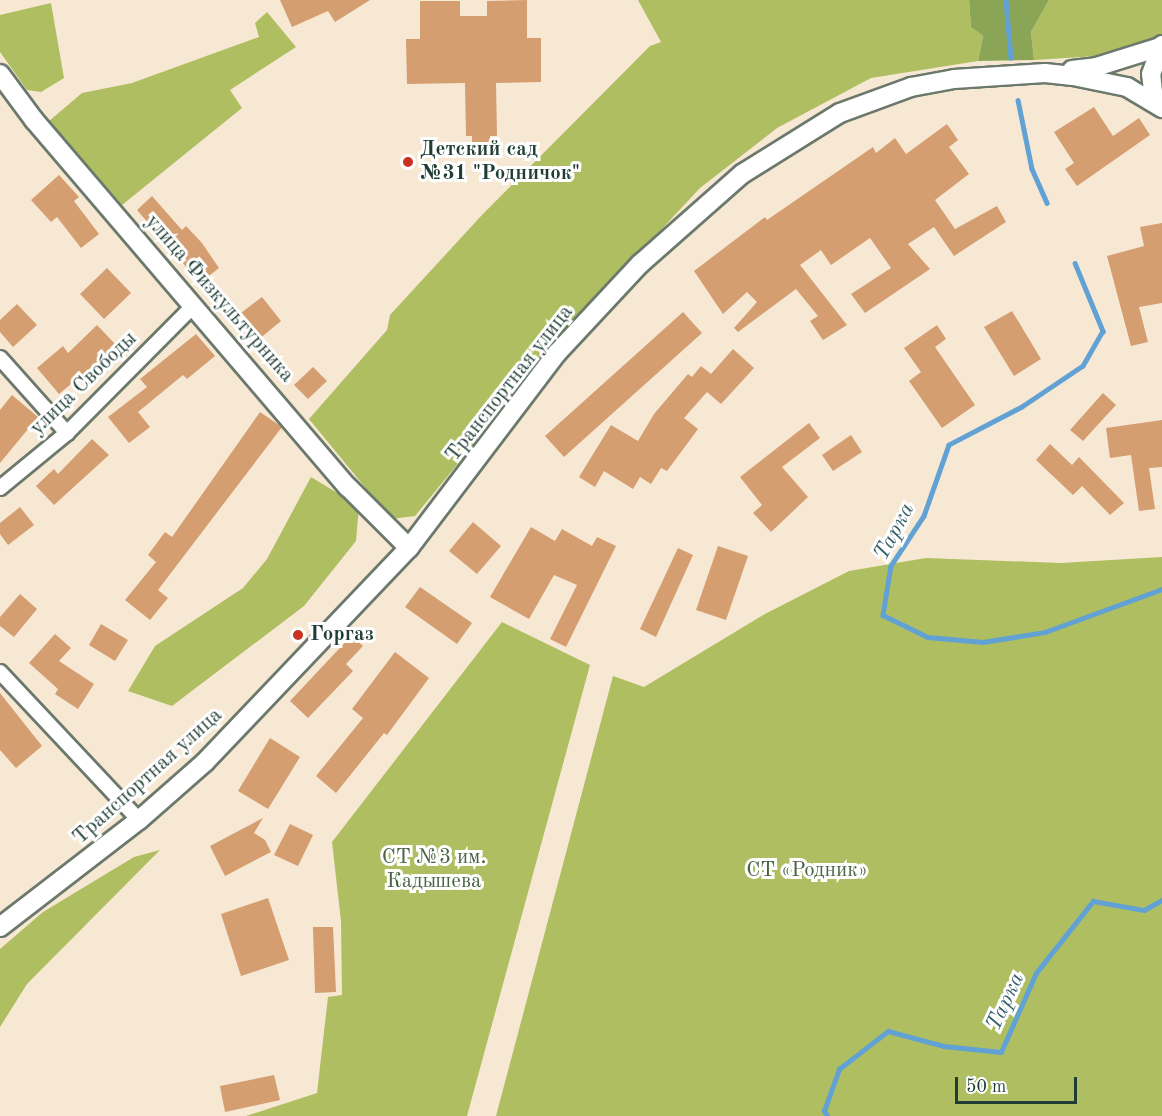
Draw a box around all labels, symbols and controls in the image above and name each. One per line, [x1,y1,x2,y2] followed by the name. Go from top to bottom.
[420,137,580,187] place label: Детский сад №31 "Родничок"
[401,155,415,169] marker: Детский сад №31 "Родничок"
[139,210,299,388] street label: улица Физкультурника
[441,301,579,467] street label: Транспортная улица
[25,327,143,441] street label: улица Свободы
[869,499,921,565] water label: Тарка
[310,622,374,648] place label: Горгаз
[291,628,305,642] marker: Горгаз
[68,703,228,851] street label: Транспортная улица
[382,845,486,895] park label: СТ №3 им. Кадышева
[746,858,868,884] park label: СТ «Родник»
[981,969,1031,1035] water label: Тарка
[958,1065,1080,1103] scale bar
[966,1078,1006,1096] text: 50 m

